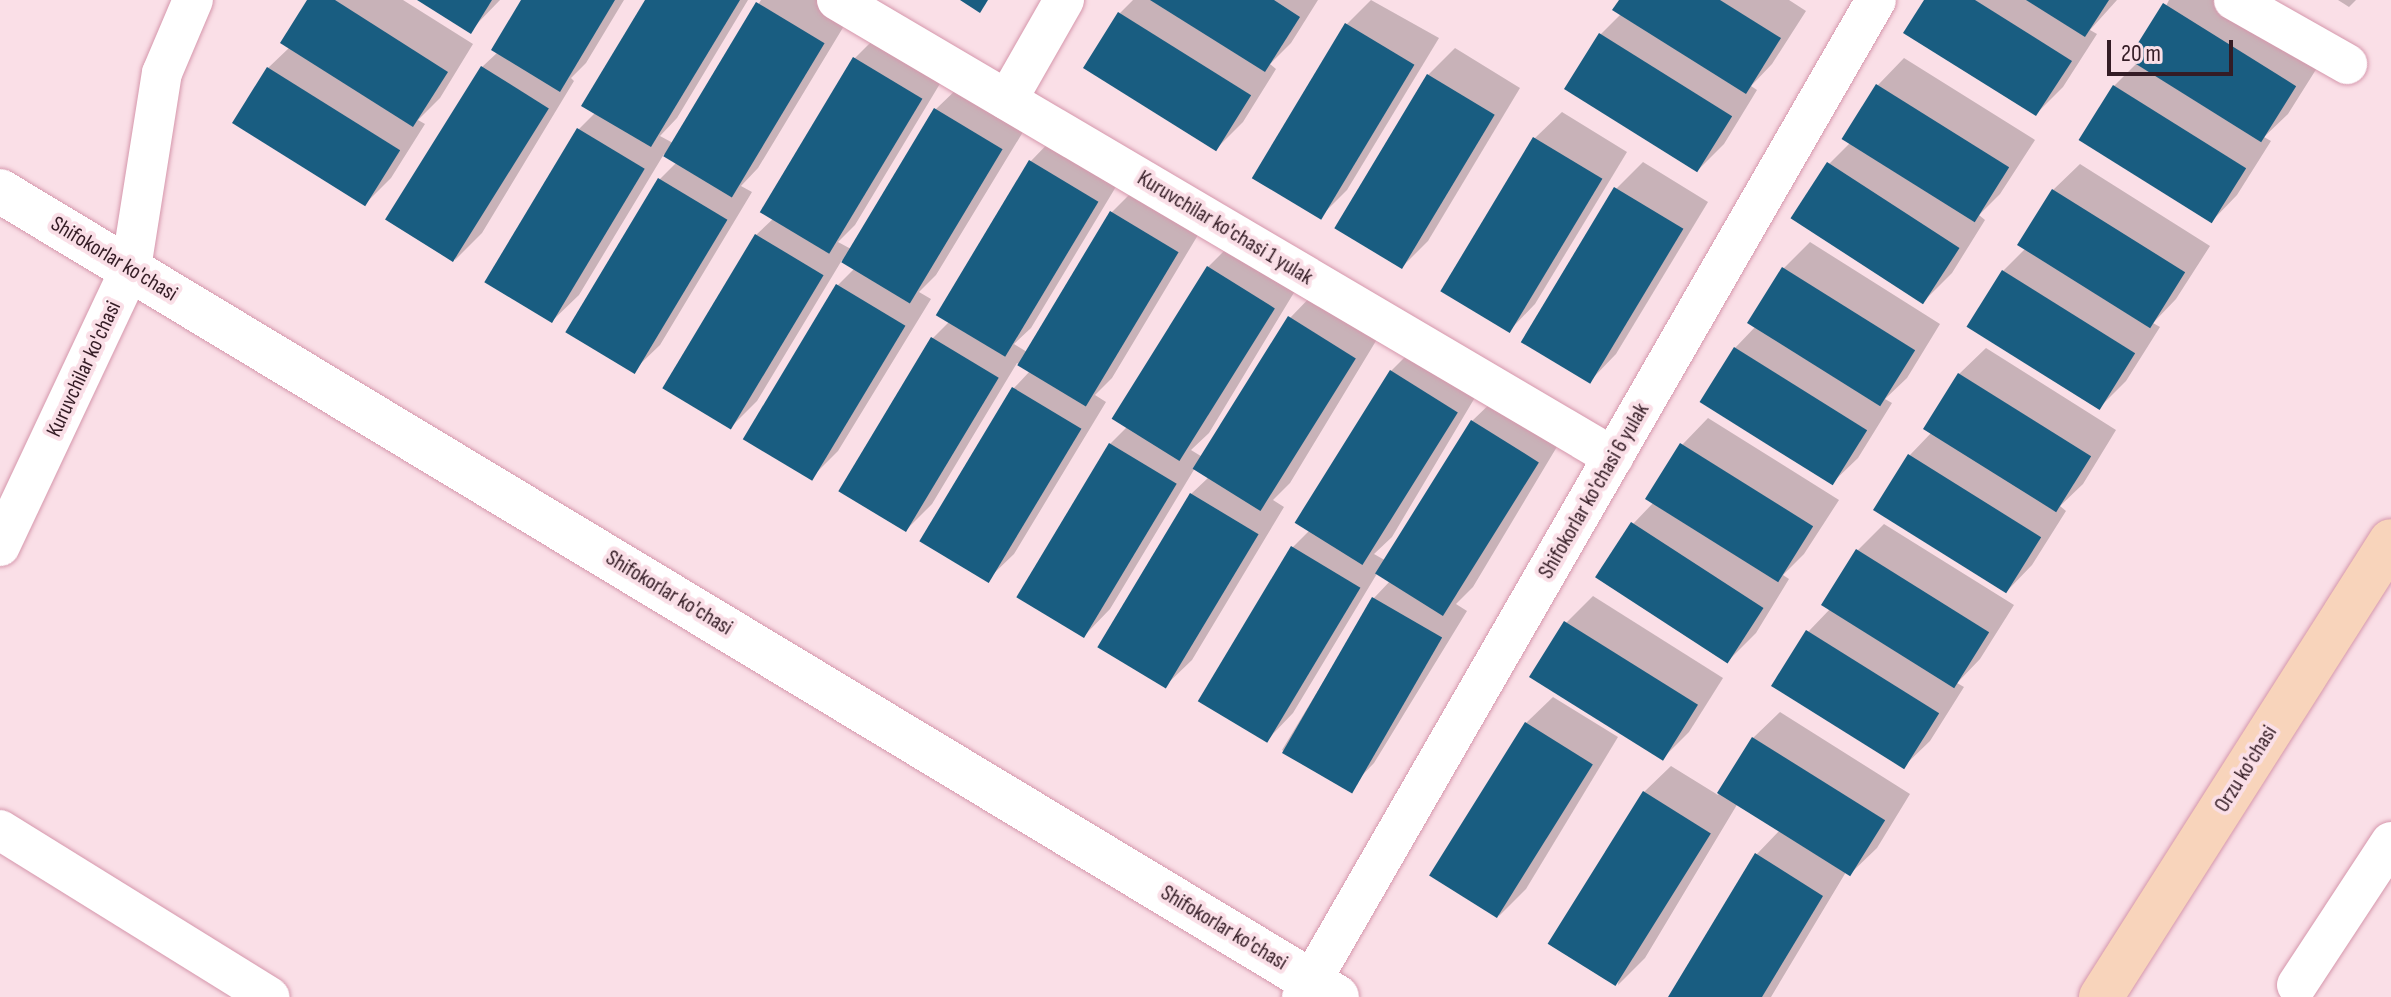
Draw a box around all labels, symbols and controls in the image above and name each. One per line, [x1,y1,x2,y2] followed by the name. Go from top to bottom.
[2111,24,2237,74] scale bar
[2121,39,2161,68] text: 20 m
[1132,165,1318,291] street label: Kuruvchilar ko'chasi 1 yulak
[46,211,182,307] street label: Shifokorlar ko'chasi
[41,297,127,441] street label: Kuruvchilar ko'chasi
[1533,398,1655,584] street label: Shifokorlar ko'chasi 6 yulak
[601,545,737,641] street label: Shifokorlar ko'chasi
[2209,721,2283,817] street label: Orzu ko'chasi
[1156,880,1292,976] street label: Shifokorlar ko'chasi

